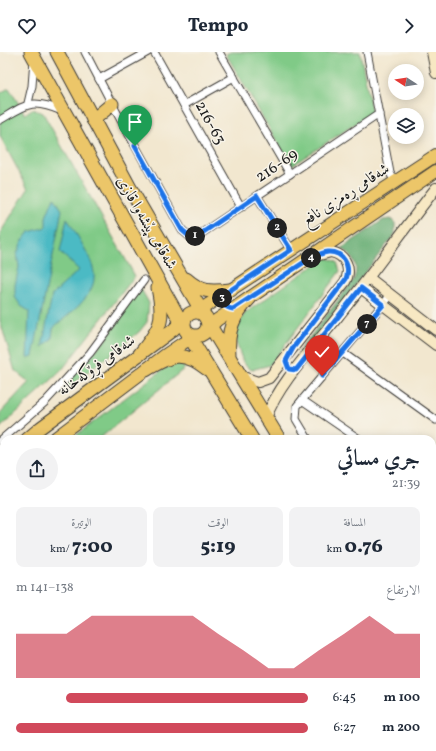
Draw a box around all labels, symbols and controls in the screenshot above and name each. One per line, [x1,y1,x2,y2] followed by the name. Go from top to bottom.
[188,14,248,39] text: Tempo
[16,15,38,37] icon: heart
[398,15,420,37] icon: forward
[388,64,424,100] north arrow
[388,64,424,144] map controls
[189,97,231,149] street label: 216-63
[118,105,152,146] pin
[388,108,424,144] button: layers
[124,111,146,133] icon: arrive
[251,144,303,188] street label: 216-69
[298,158,396,234] street label: شەقامی ڕەمزی نافع
[110,172,182,274] street label: شەقامی پێشەوا قازی
[267,218,287,238] pin: 2
[274,220,280,235] text: 2
[185,226,205,246] pin: 1
[193,228,197,243] text: 1
[301,248,321,268] pin: 4
[308,250,314,265] text: 4
[212,288,232,308] pin: 3
[219,290,225,305] text: 3
[357,314,377,334] pin: 7
[364,316,370,331] text: 7
[54,330,141,403] street label: شەقامی فڕۆکەخانە
[305,335,339,376] pin
[311,341,333,363] icon: check
[337,444,420,475] text: جري مسائي
[16,448,58,490] button: share
[392,475,420,493] text: 21:39
[71,516,91,531] text: الوتيرة
[207,516,229,531] text: الوقت
[343,516,366,531] text: المسافة
[72,533,113,561] text: 7:00
[200,533,236,561] text: 5:19
[344,533,383,561] text: 0.76
[50,542,72,557] text: /km
[327,542,344,557] text: km
[16,579,74,597] text: 138–141 m
[386,582,420,600] text: الارتفاع
[333,689,356,707] text: 6:45
[383,689,420,707] text: 100 m
[333,719,356,737] text: 6:27
[382,719,420,737] text: 200 m

